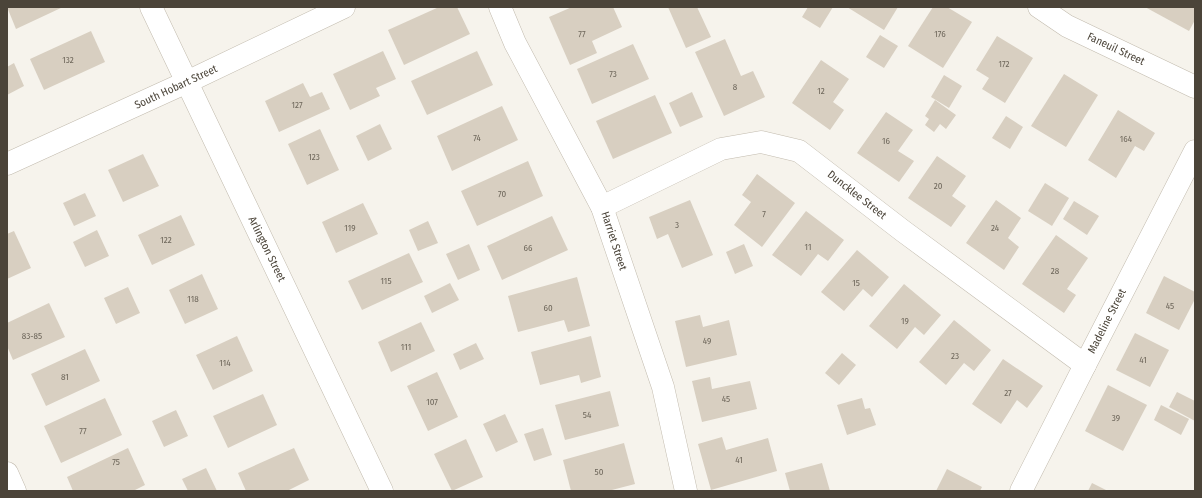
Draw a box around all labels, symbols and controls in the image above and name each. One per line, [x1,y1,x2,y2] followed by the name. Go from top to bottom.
[578,29,586,39] house number: 77
[934,29,946,39] house number: 176
[1085,30,1147,68] street label: Faneuil Street
[62,55,74,65] house number: 132
[998,59,1010,69] house number: 172
[133,62,220,112] street label: South Hobart Street
[609,69,617,79] house number: 73
[733,82,738,92] house number: 8
[817,86,825,96] house number: 12
[291,100,303,110] house number: 127
[473,133,481,143] house number: 74
[1120,134,1133,144] house number: 164
[882,136,891,146] house number: 16
[308,152,320,162] house number: 123
[825,168,889,222] street label: Duncklee Street
[934,181,943,191] house number: 20
[498,189,506,199] house number: 70
[762,209,766,219] house number: 7
[598,210,630,272] street label: Harriet Street
[246,214,289,284] street label: Arlington Street
[675,220,679,230] house number: 3
[344,223,356,233] house number: 119
[991,223,1000,233] house number: 24
[160,235,172,245] house number: 122
[805,242,811,252] house number: 11
[524,243,533,253] house number: 66
[1051,266,1060,276] house number: 28
[380,276,392,286] house number: 115
[852,278,860,288] house number: 15
[1085,286,1129,356] street label: Madeline Street
[187,294,199,304] house number: 118
[1166,301,1174,311] house number: 45
[543,303,553,313] house number: 60
[901,316,909,326] house number: 19
[22,331,42,341] house number: 83-85
[703,336,711,346] house number: 49
[401,342,411,352] house number: 111
[951,351,959,361] house number: 23
[1139,355,1147,365] house number: 41
[219,358,231,368] house number: 114
[61,372,69,382] house number: 81
[1004,388,1012,398] house number: 27
[722,394,730,404] house number: 45
[426,397,438,407] house number: 107
[583,410,592,420] house number: 54
[1112,413,1120,423] house number: 39
[79,426,87,436] house number: 77
[735,455,743,465] house number: 41
[112,457,120,467] house number: 75
[595,467,604,477] house number: 50

